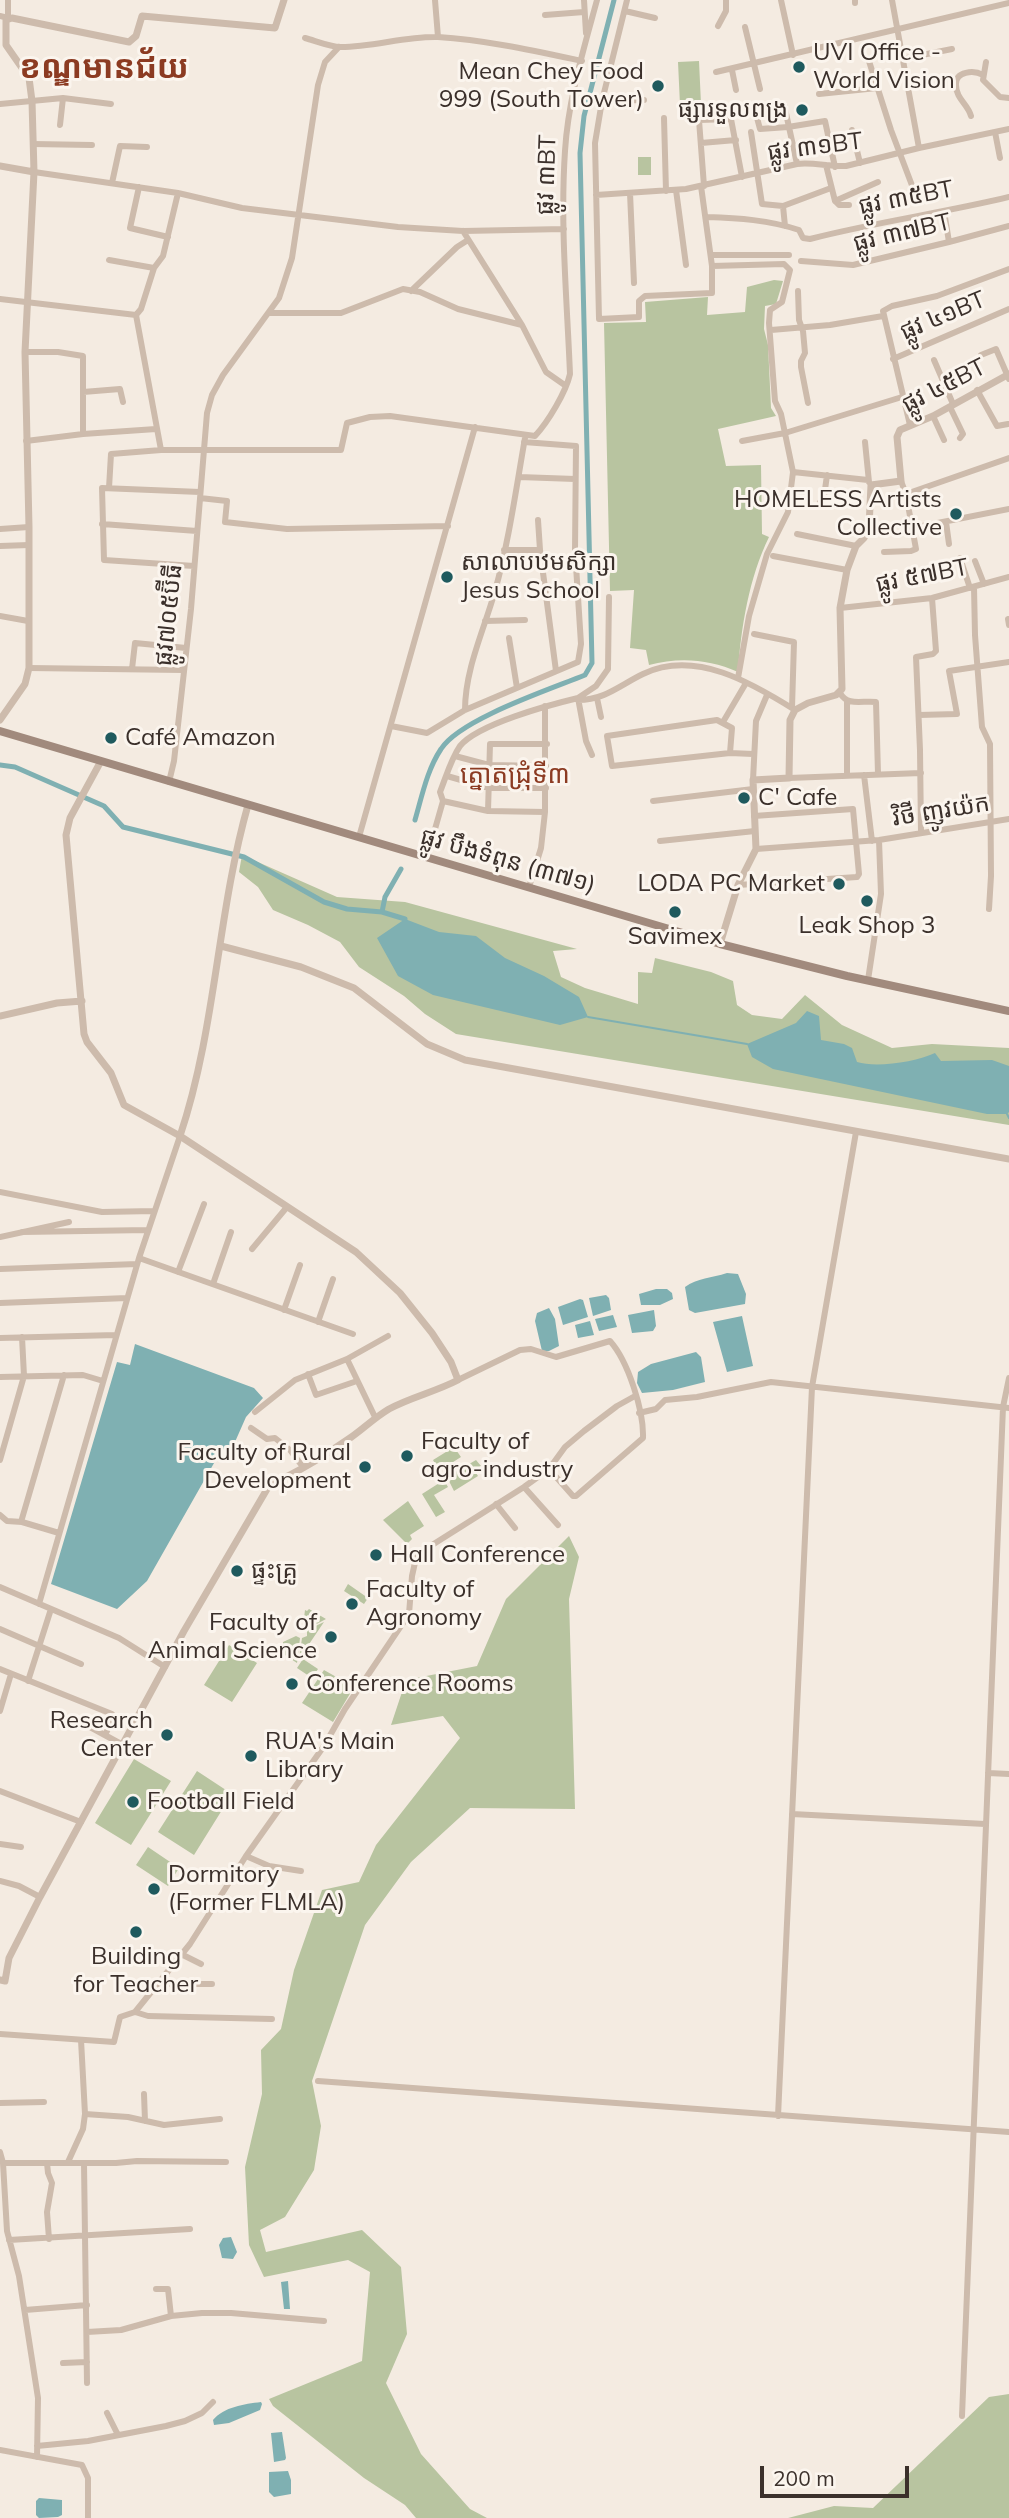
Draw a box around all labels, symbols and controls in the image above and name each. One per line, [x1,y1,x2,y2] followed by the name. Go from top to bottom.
[813,39,955,95] place label: UVI Office - World Vision
[19,49,189,87] district label: ខណ្ឌមានជ័យ
[439,58,644,114] place label: Mean Chey Food 999 (South Tower)
[791,59,807,75] marker: UVI Office - World Vision
[650,78,666,94] marker: Mean Chey Food 999 (South Tower)
[678,96,788,124] place label: ផ្សារទួលពង្រ
[794,102,810,118] marker: ផ្សារទួលពង្រ
[766,127,864,167] street label: ផ្លូវ ៣១BT
[531,134,563,216] street label: ផ្លូវ ៣BT
[856,175,956,221] street label: ផ្លូវ ៣៥BT
[850,208,954,258] street label: ផ្លូវ ៣៧BT
[896,285,990,347] street label: ផ្លូវ ៤១BT
[897,353,991,419] street label: ផ្លូវ ៤៥BT
[734,486,942,542] place label: HOMELESS Artists Collective
[948,506,964,522] marker: HOMELESS Artists Collective
[461,549,617,605] place label: សាលាបឋមសិក្សា Jesus School
[873,553,971,599] street label: ផ្លូវ ៥៧BT
[149,562,189,668] street label: ផ្លូវ៧០៥ប៊ីធី
[439,569,455,585] marker: សាលាបឋមសិក្សា Jesus School
[125,724,276,752] place label: Café Amazon
[103,730,119,746] marker: Café Amazon
[460,759,570,791] district label: ត្នោតជ្រុំទី៣
[758,784,837,812] place label: C' Cafe
[890,789,992,833] street label: វិថី ញូវយ៉ក
[736,790,752,806] marker: C' Cafe
[417,822,599,900] street label: ផ្លូវ បឹងទំពុន (៣៧១)
[637,870,825,898] place label: LODA PC Market
[831,876,847,892] marker: LODA PC Market
[859,893,875,909] marker: Leak Shop 3
[667,904,683,920] marker: Savimex
[799,912,935,940] place label: Leak Shop 3
[628,923,722,951] place label: Savimex
[421,1428,573,1484] place label: Faculty of agro-industry
[177,1439,351,1495] place label: Faculty of Rural Development
[399,1448,415,1464] marker: Faculty of agro-industry
[357,1459,373,1475] marker: Faculty of Rural Development
[390,1541,565,1569] place label: Hall Conference
[368,1547,384,1563] marker: Hall Conference
[251,1557,298,1585] place label: ផ្ទះគ្រូ
[229,1563,245,1579] marker: ផ្ទះគ្រូ
[366,1576,482,1632] place label: Faculty of Agronomy
[344,1596,360,1612] marker: Faculty of Agronomy
[148,1609,317,1665] place label: Faculty of Animal Science
[323,1629,339,1645] marker: Faculty of Animal Science
[306,1670,514,1698] place label: Conference Rooms
[284,1676,300,1692] marker: Conference Rooms
[50,1707,153,1763] place label: Research Center
[159,1727,175,1743] marker: Research Center
[265,1728,395,1784] place label: RUA's Main Library
[243,1748,259,1764] marker: RUA's Main Library
[147,1788,295,1816] place label: Football Field
[125,1794,141,1810] marker: Football Field
[168,1861,345,1917] place label: Dormitory (Former FLMLA)
[146,1881,162,1897] marker: Dormitory (Former FLMLA)
[128,1924,144,1940] marker: Building for Teacher
[74,1943,198,1999] place label: Building for Teacher
[764,2452,913,2496] scale bar
[773,2465,835,2491] text: 200 m

